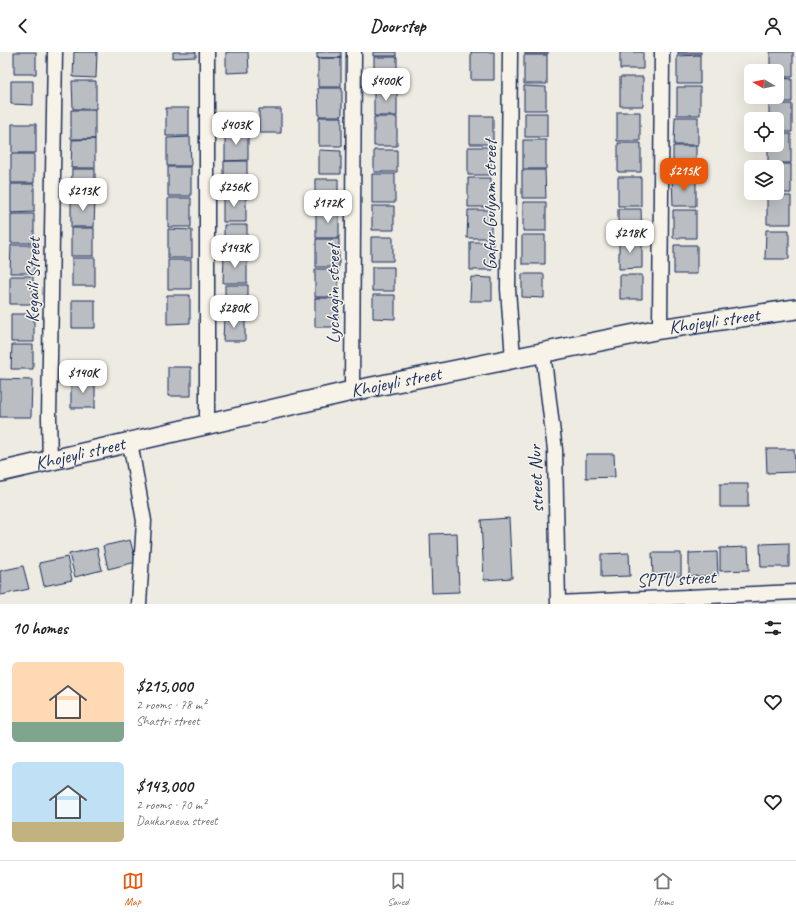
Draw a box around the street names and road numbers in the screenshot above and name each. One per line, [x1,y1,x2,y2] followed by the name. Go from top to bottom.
[478,137,502,270] street label: Gafur Gulyam street
[20,236,46,323] street label: Kegaili Street
[321,242,345,344] street label: Lychagin street
[667,302,763,340] street label: Khojeyli street
[349,361,445,403] street label: Khojeyli street
[33,431,129,476] street label: Khojeyli street
[523,443,549,513] street label: street Nur
[636,565,718,593] street label: SPTU street

